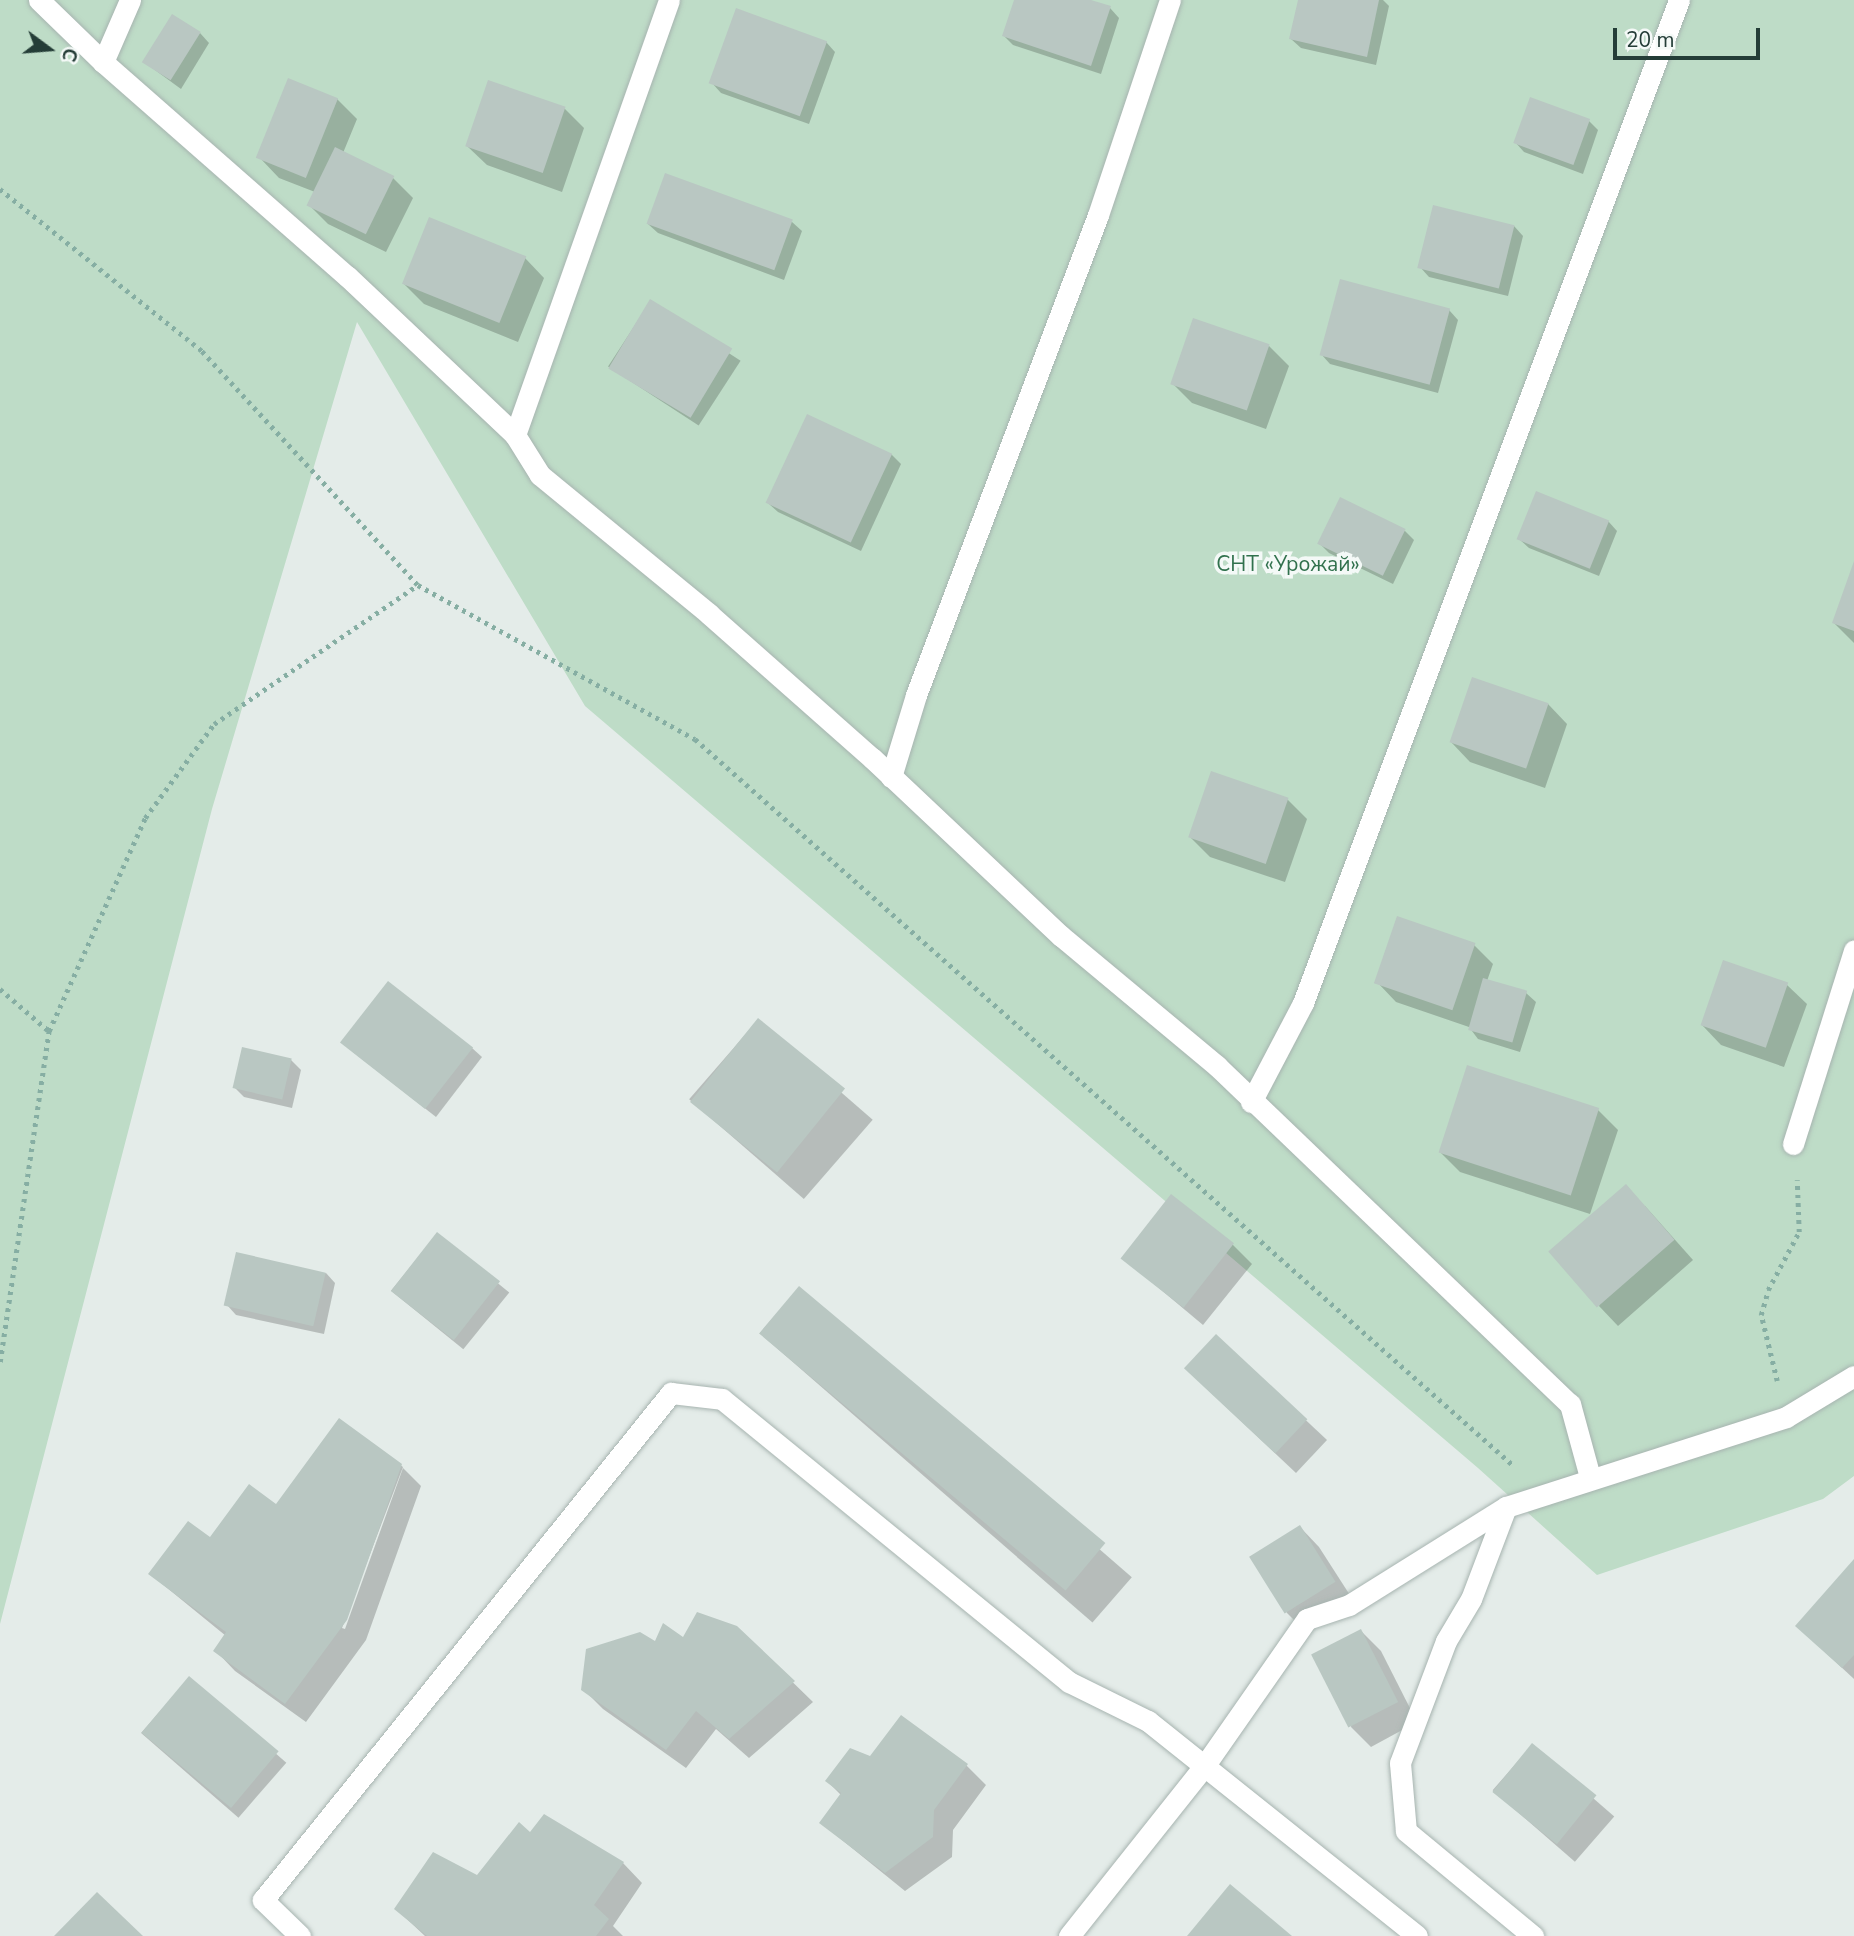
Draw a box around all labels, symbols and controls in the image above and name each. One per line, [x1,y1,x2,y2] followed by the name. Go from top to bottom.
[14,14,84,84] north arrow
[1616,14,1763,58] scale bar
[1626,26,1675,54] text: 20 m
[55,45,83,65] text: С
[1216,551,1360,577] park label: СНТ «Урожай»

